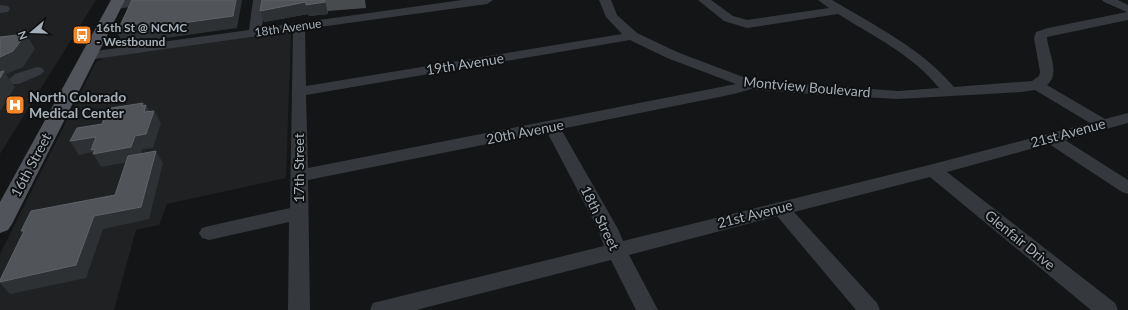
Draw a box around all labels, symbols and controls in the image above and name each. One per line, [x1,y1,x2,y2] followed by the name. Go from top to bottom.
[12,12,52,52] north arrow
[254,15,322,40] street label: 18th Avenue
[96,20,187,49] place label: 16th St @ NCMC - Westbound
[71,24,93,46] bus stop icon: 16th St @ NCMC - Westbound
[15,29,30,42] text: N
[425,49,505,78] street label: 19th Avenue
[743,72,871,101] street label: Montview Boulevard
[29,88,126,121] place label: North Colorado Medical Center
[4,94,26,116] hospital icon: North Colorado Medical Center
[1029,114,1107,151] street label: 21st Avenue
[485,116,565,147] street label: 20th Avenue
[7,130,54,199] street label: 16th Street
[290,133,307,203] street label: 17th Street
[578,183,623,253] street label: 18th Street
[716,196,794,231] street label: 21st Avenue
[982,206,1059,273] street label: Glenfair Drive

